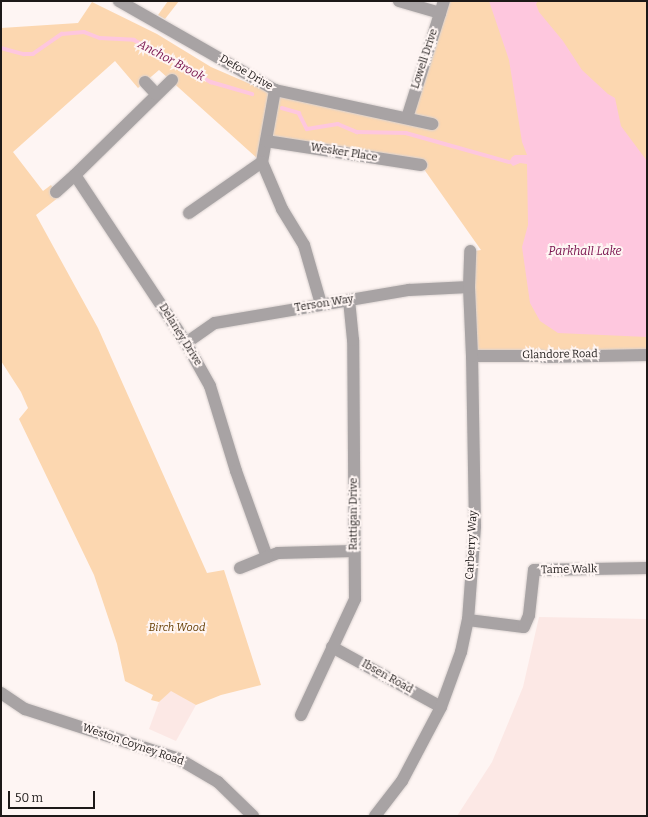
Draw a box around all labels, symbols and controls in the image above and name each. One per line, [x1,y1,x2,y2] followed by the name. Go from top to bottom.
[409,27,441,91] street label: Lowell Drive
[135,37,207,85] water label: Anchor Brook
[217,52,275,94] street label: Defoe Drive
[310,141,378,165] street label: Wesker Place
[548,245,622,259] water label: Parkhall Lake
[294,293,354,315] street label: Terson Way
[156,302,204,368] street label: Delaney Drive
[522,348,598,362] street label: Glandore Road
[347,478,361,550] street label: Rattigan Drive
[464,510,480,580] street label: Carberry Way
[541,563,597,577] street label: Tame Walk
[149,621,205,635] park label: Birch Wood
[359,658,415,696] street label: Ibsen Road
[81,721,185,769] street label: Weston Coyney Road
[10,783,97,809] scale bar
[15,791,43,805] text: 50 m

